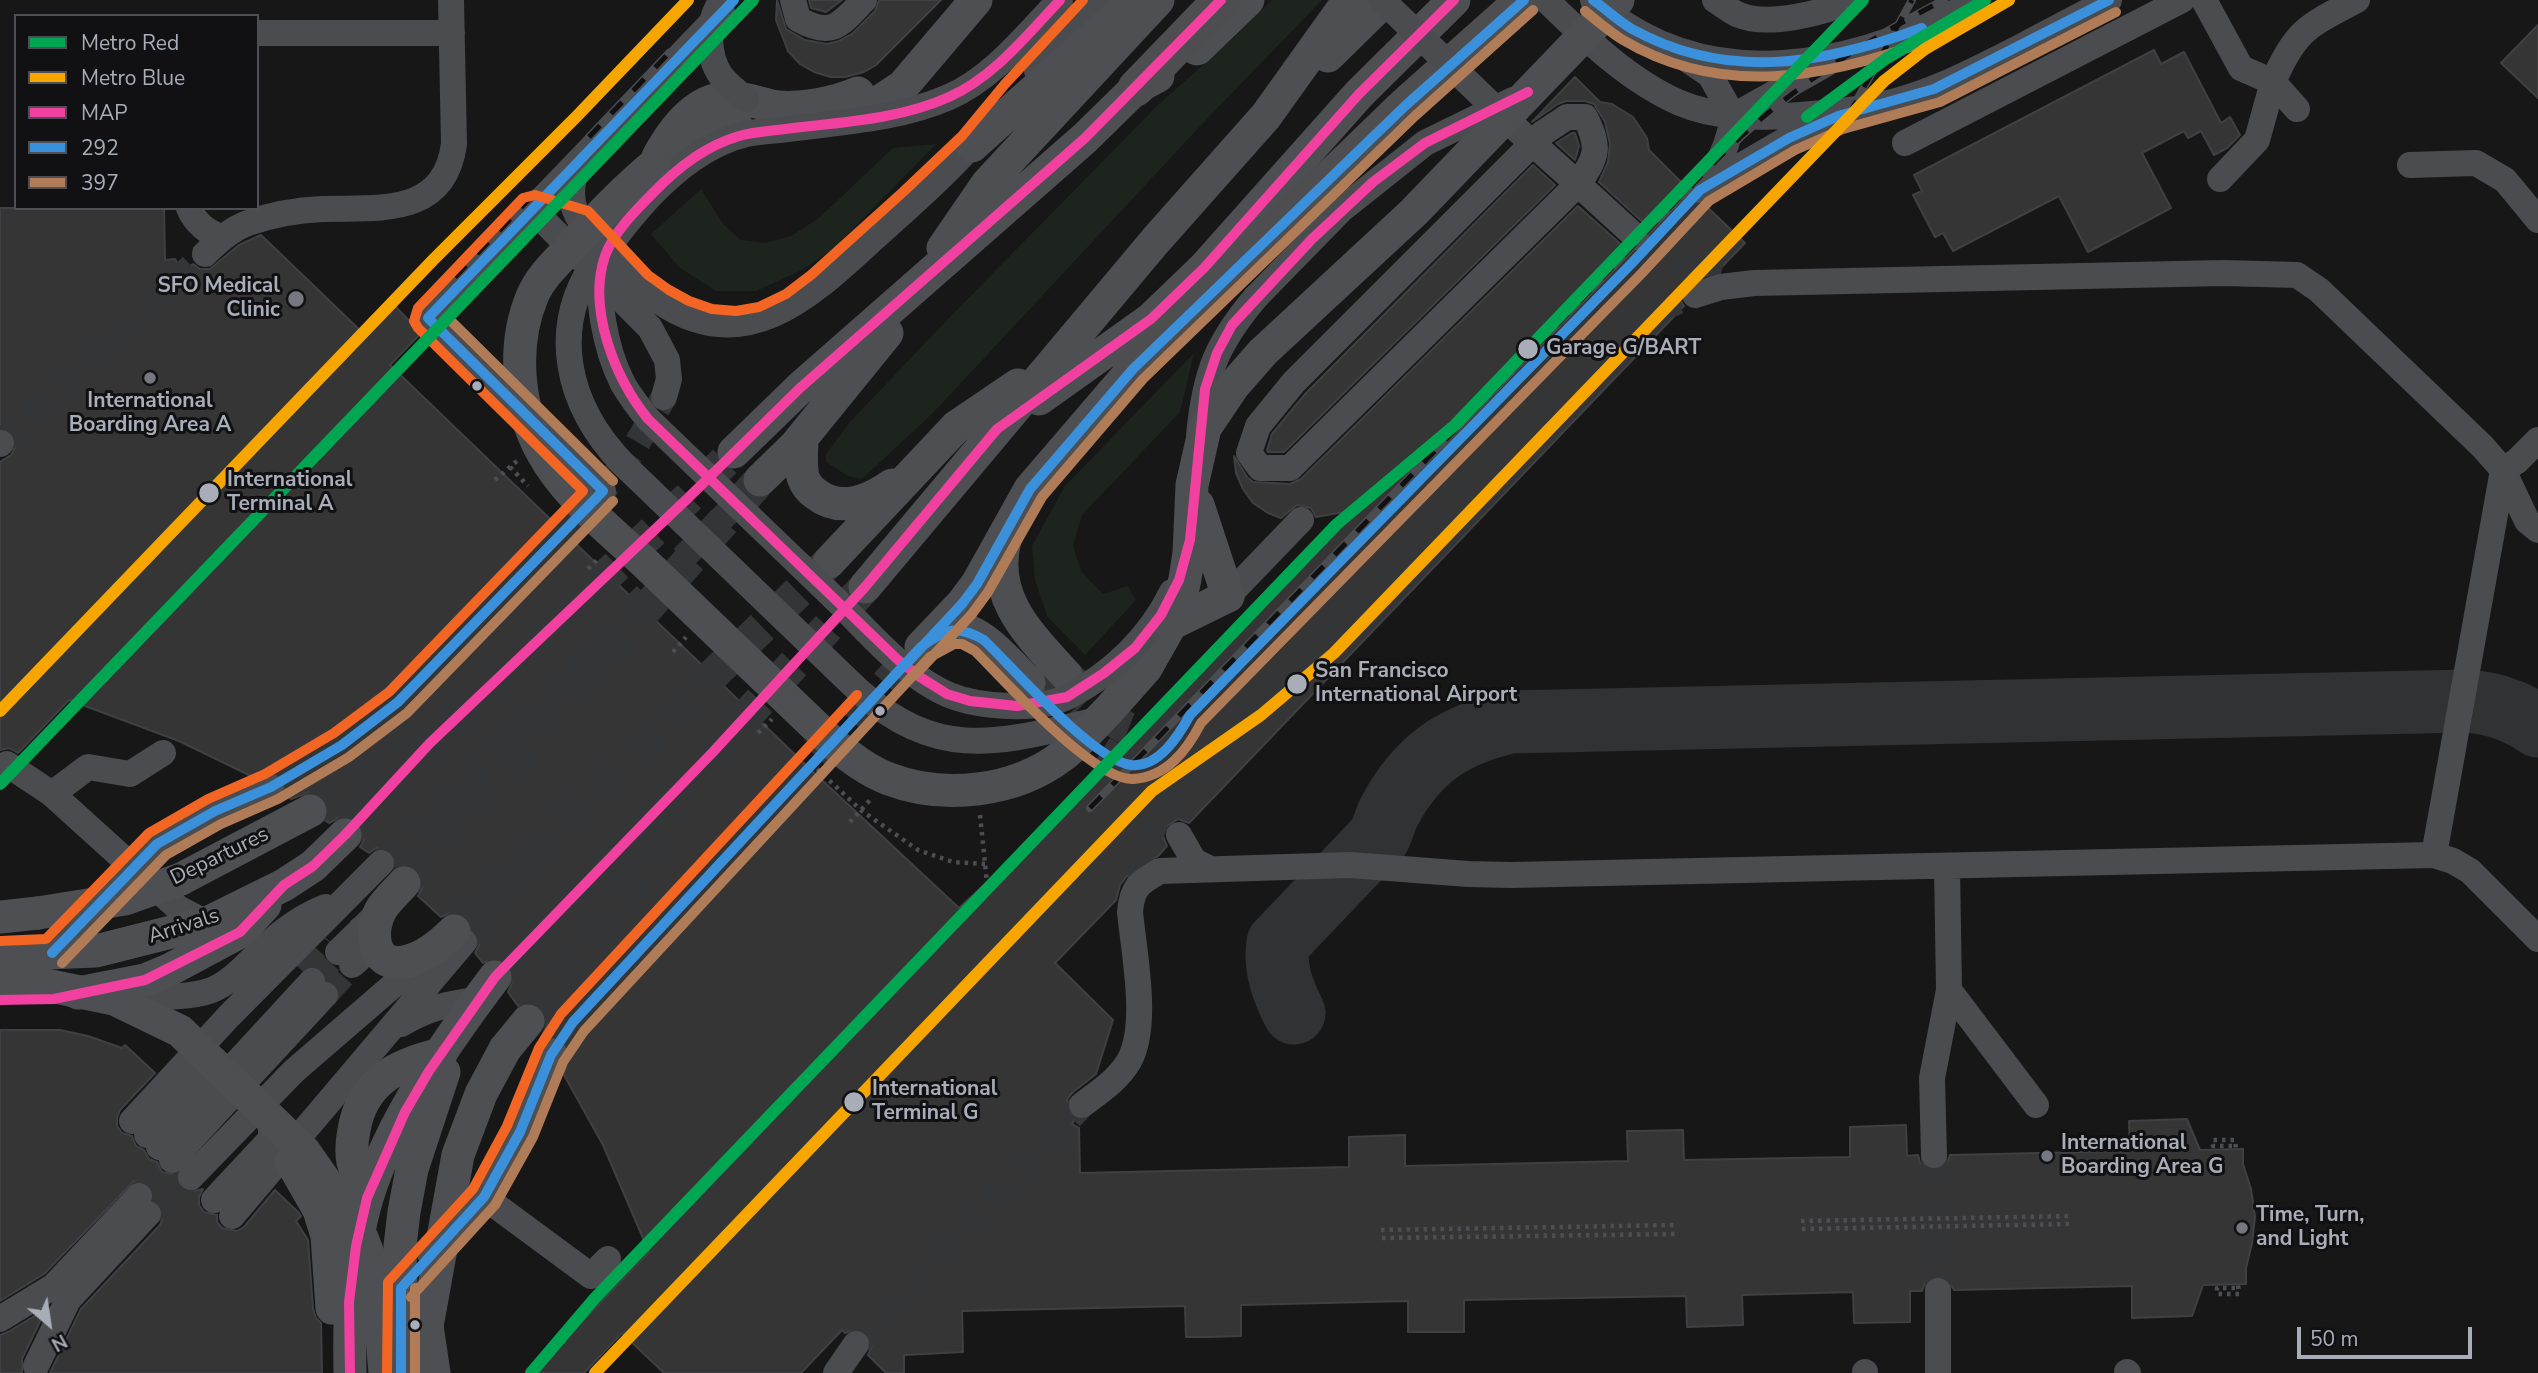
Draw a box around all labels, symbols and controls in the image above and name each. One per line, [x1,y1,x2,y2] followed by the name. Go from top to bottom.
[14,14,259,210] legend
[81,29,179,57] text: Metro Red
[81,64,185,92] text: Metro Blue
[81,99,128,127] text: MAP
[81,134,119,162] text: 292
[81,169,119,197] text: 397
[157,274,280,324] place label: SFO Medical Clinic
[286,289,306,309] marker: SFO Medical Clinic
[1546,336,1701,362] place label: Garage G/BART
[1516,337,1540,361] marker: Garage G/BART
[142,370,158,386] marker: International Boarding Area A
[470,379,484,393] unlabelled marker
[69,389,231,439] place label: International Boarding Area A
[227,468,353,518] place label: International Terminal A
[197,481,221,505] marker: International Terminal A
[1315,659,1517,709] place label: San Francisco International Airport
[1285,672,1309,696] marker: San Francisco International Airport
[873,704,887,718] unlabelled marker
[167,822,273,892] street label: Departures
[145,904,223,950] street label: Arrivals
[872,1077,998,1127] place label: International Terminal G
[842,1090,866,1114] marker: International Terminal G
[2061,1131,2223,1181] place label: International Boarding Area G
[2039,1148,2055,1164] marker: International Boarding Area G
[2256,1203,2364,1253] place label: Time, Turn, and Light
[2234,1220,2250,1236] marker: Time, Turn, and Light
[14,1289,84,1359] north arrow
[2300,1314,2475,1358] scale bar
[408,1318,422,1332] unlabelled marker
[2310,1325,2359,1353] text: 50 m
[47,1328,72,1357] text: N

